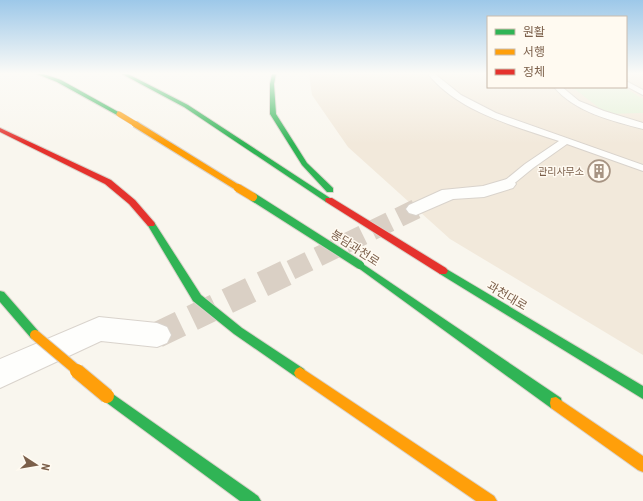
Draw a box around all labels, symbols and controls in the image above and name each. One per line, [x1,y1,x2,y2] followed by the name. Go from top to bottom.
[487,16,627,88] legend
[523,25,545,39] text: 원활
[523,45,545,59] text: 서행
[523,65,545,79] text: 정체
[586,158,612,184] building icon: 관리사무소
[538,166,584,177] place label: 관리사무소
[328,227,382,269] street label: 봉담과천로
[484,279,530,313] street label: 과천대로
[16,445,56,485] north arrow
[38,462,52,472] text: N

